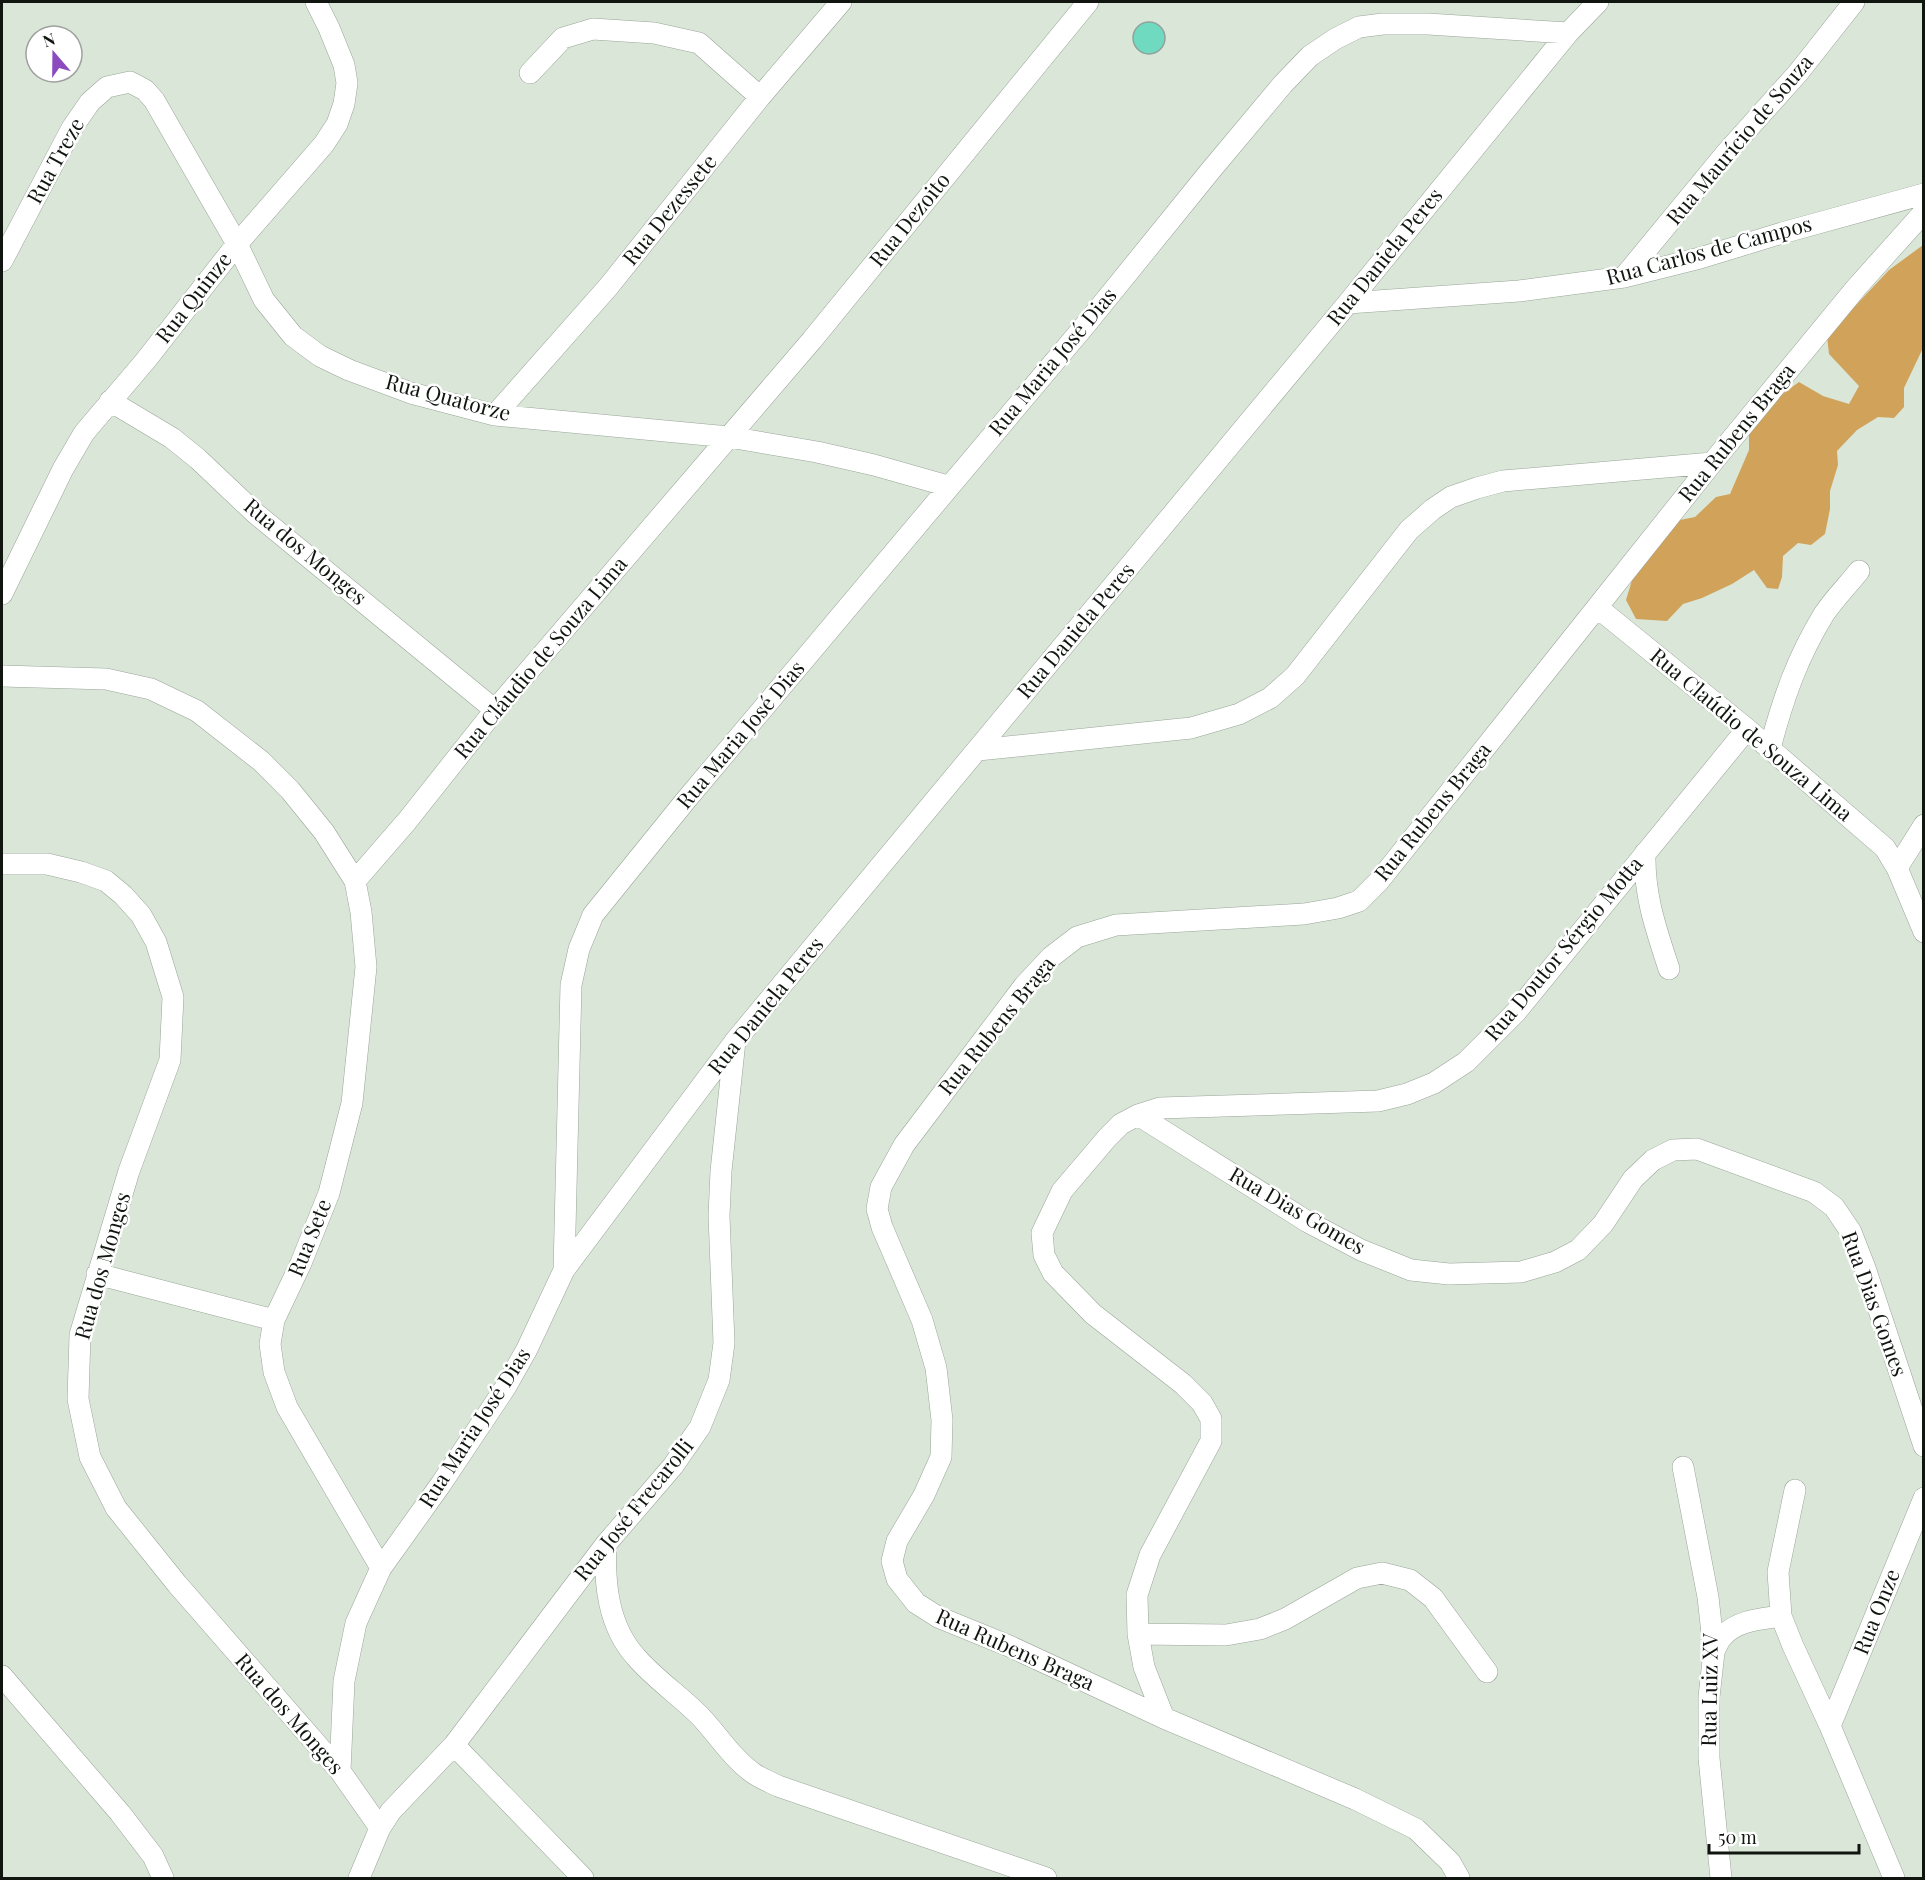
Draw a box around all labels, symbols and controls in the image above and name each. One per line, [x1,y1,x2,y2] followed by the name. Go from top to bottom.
[24,24,84,84] north arrow
[40,27,58,51] text: N
[1659,47,1818,230] street label: Rua Maurício de Souza
[19,112,89,208] street label: Rua Treze
[615,147,722,270] street label: Rua Dezessete
[862,166,955,272] street label: Rua Dezoito
[1319,181,1448,330] street label: Rua Daniela Peres
[1603,208,1814,290] street label: Rua Carlos de Campos
[148,245,237,348] street label: Rua Quinze
[981,281,1122,441] street label: Rua Maria José Dias
[1671,356,1800,507] street label: Rua Rubens Braga
[383,366,514,426] street label: Rua Quatorze
[239,491,374,610] street label: Rua dos Monges
[447,549,633,764] street label: Rua Cláudio de Souza Lima
[1009,556,1140,704] street label: Rua Daniela Peres
[1645,641,1860,827] street label: Rua Claúdio de Souza Lima
[669,654,810,814] street label: Rua Maria José Dias
[1367,735,1496,886] street label: Rua Rubens Braga
[1477,849,1648,1046] street label: Rua Doutor Sérgio Motta
[700,930,829,1079] street label: Rua Daniela Peres
[931,949,1060,1100] street label: Rua Rubens Braga
[1225,1159,1371,1260] street label: Rua Dias Gomes
[67,1188,136,1342] street label: Rua dos Monges
[280,1194,336,1280] street label: Rua Sete
[1837,1227,1915,1380] street label: Rua Dias Gomes
[411,1342,536,1512] street label: Rua Maria José Dias
[566,1432,698,1586] street label: Rua José Frecarolli
[1845,1564,1905,1658] street label: Rua Onze
[932,1601,1100,1696] street label: Rua Rubens Braga
[1693,1632,1723,1747] street label: Rua Luiz XV
[230,1646,351,1779] street label: Rua dos Monges
[1709,1817,1859,1855] scale bar
[1718,1825,1757,1849] text: 50 m

